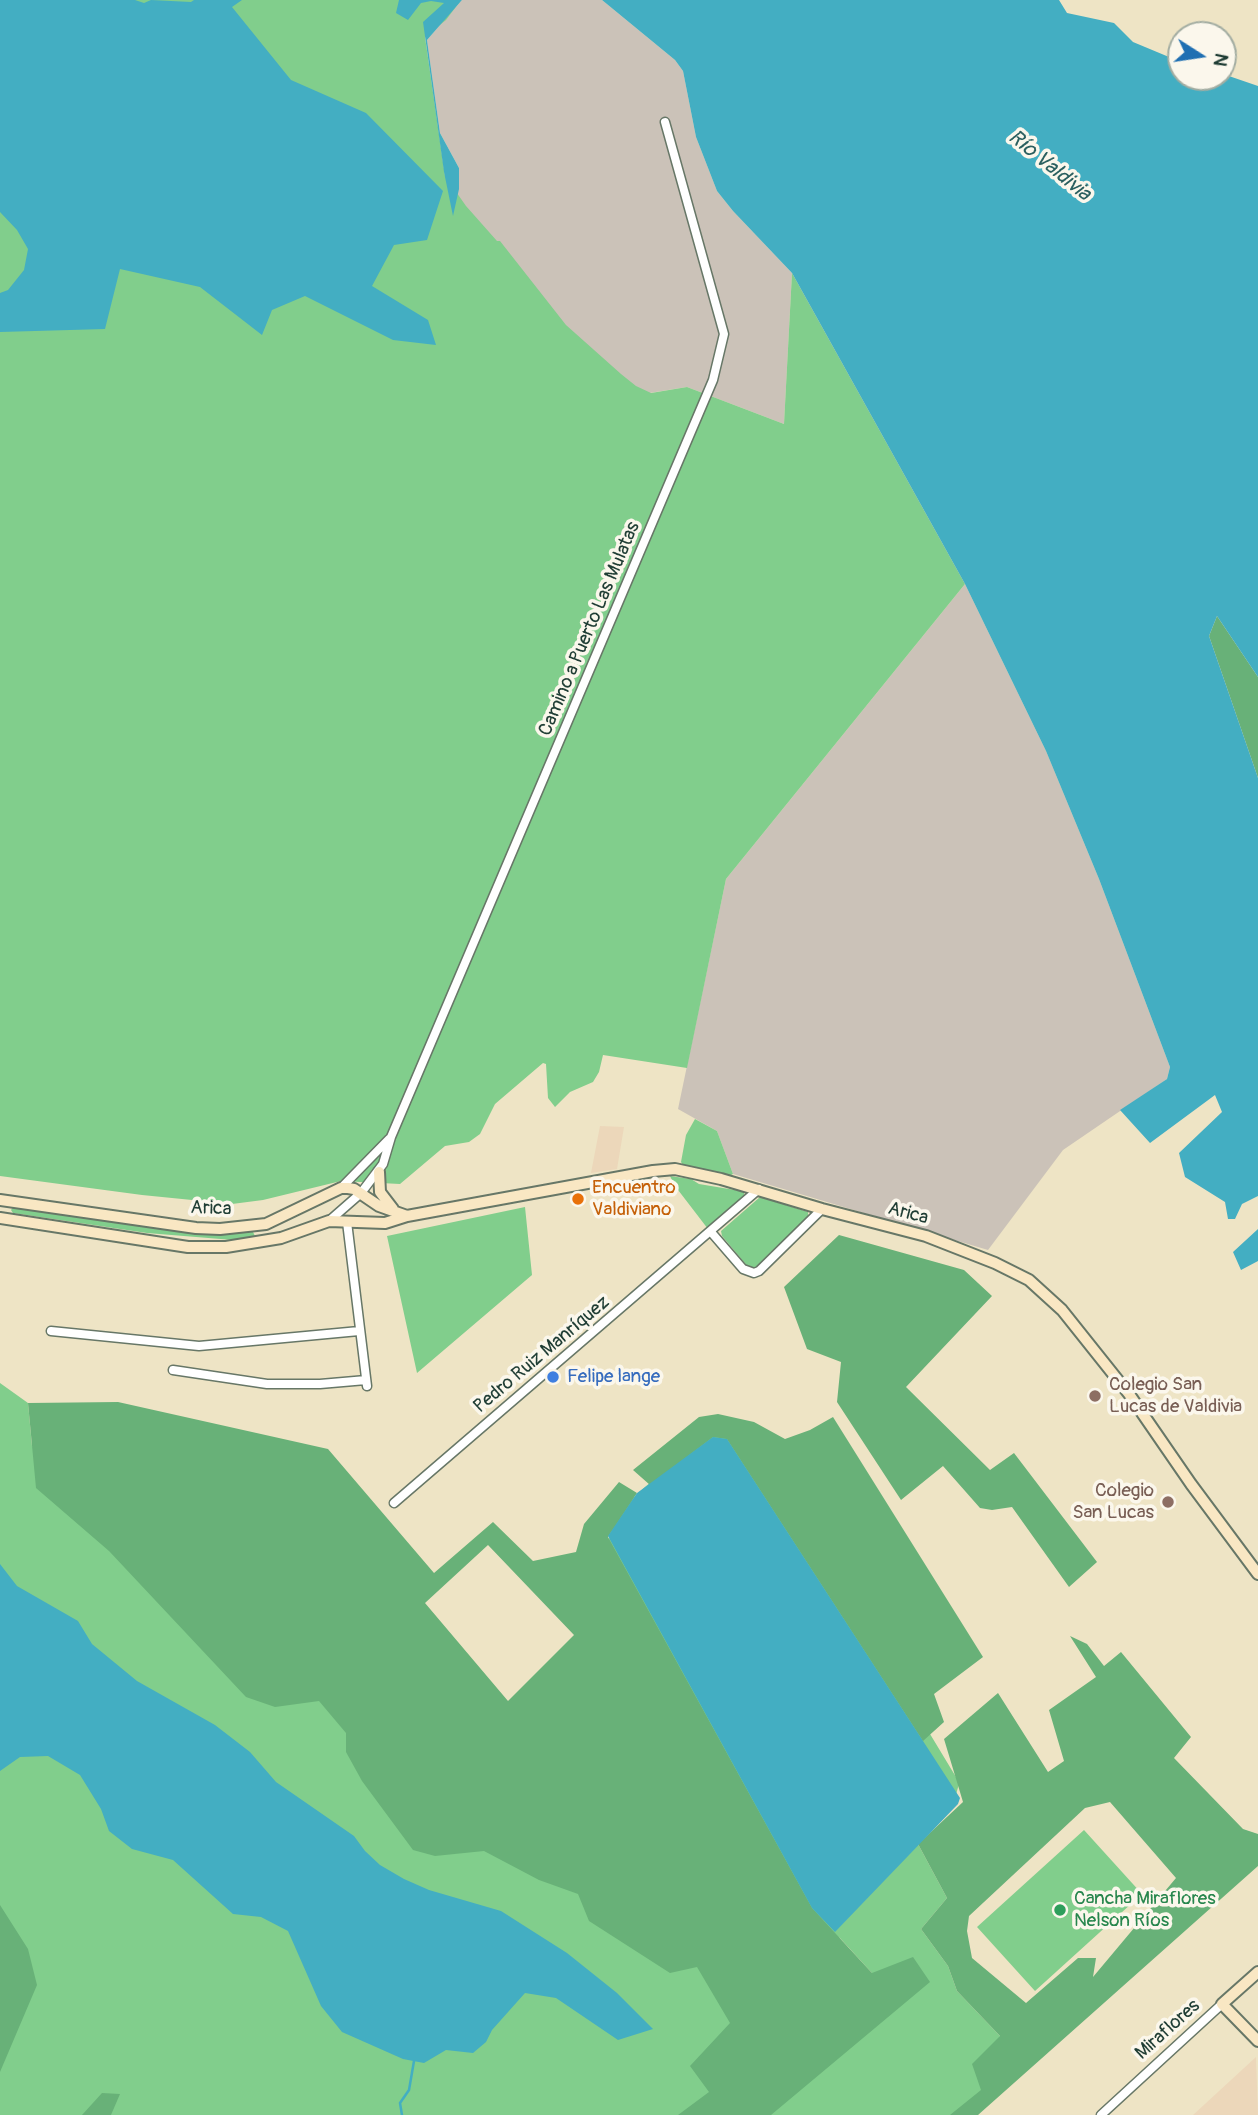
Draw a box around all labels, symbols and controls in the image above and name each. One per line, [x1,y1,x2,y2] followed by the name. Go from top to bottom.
[1167,21,1237,91] north arrow
[1208,51,1234,69] text: N
[1003,125,1095,207] water label: Río Valdivia
[534,519,646,739] street label: Camino a Puerto Las Mulatas
[592,1177,676,1221] place label: Encuentro Valdiviano
[570,1191,586,1207] marker: Encuentro Valdiviano
[190,1197,232,1221] street label: Arica
[885,1198,931,1230] street label: Arica
[469,1292,615,1418] street label: Pedro Ruiz Manríquez
[567,1366,660,1388] place label: Felipe lange
[545,1369,561,1385] marker: Felipe lange
[1109,1374,1242,1418] place label: Colegio San Lucas de Valdivia
[1087,1388,1103,1404] marker: Colegio San Lucas de Valdivia
[1073,1480,1154,1524] place label: Colegio San Lucas
[1160,1494,1176,1510] marker: Colegio San Lucas
[1074,1888,1216,1932] place label: Cancha Miraflores Nelson Ríos
[1052,1902,1068,1918] marker: Cancha Miraflores Nelson Ríos
[1131,1995,1205,2065] street label: Miraflores

